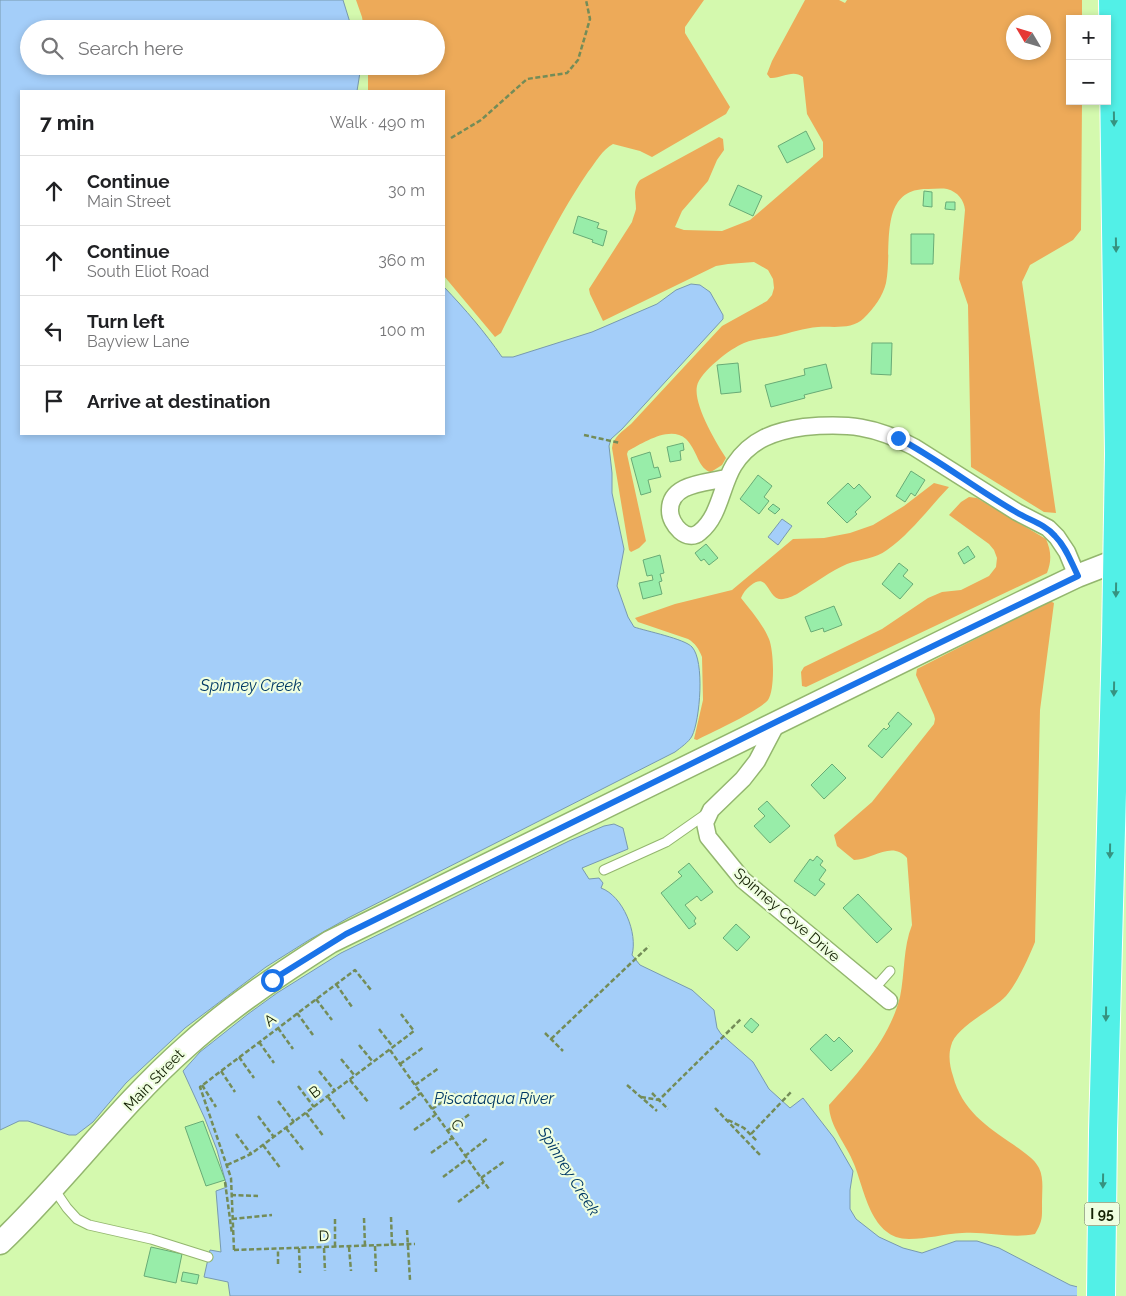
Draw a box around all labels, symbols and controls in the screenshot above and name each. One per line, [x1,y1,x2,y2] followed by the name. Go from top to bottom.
[1006,15,1051,60] north arrow
[1066,15,1111,105] map controls
[1066,15,1111,60] button: +
[20,20,445,75] search box
[38,34,66,62] icon: search
[78,37,184,59] text: Search here
[1066,60,1111,105] button: −
[40,110,94,135] text: 7 min
[1110,111,1118,127] one-way arrow
[330,113,425,132] text: Walk · 490 m
[87,170,170,192] text: Continue
[40,177,68,205] icon: ahead
[388,181,425,200] text: 30 m
[87,192,171,211] text: Main Street
[1112,237,1120,253] one-way arrow
[87,240,170,262] text: Continue
[40,247,68,275] icon: ahead
[378,251,425,270] text: 360 m
[87,262,209,281] text: South Eliot Road
[87,310,164,332] text: Turn left
[40,317,68,345] icon: left
[380,321,425,340] text: 100 m
[87,332,189,351] text: Bayview Lane
[40,387,68,415] icon: arrive
[87,390,271,412] text: Arrive at destination
[887,427,910,450] route end
[1112,583,1120,599] one-way arrow
[199,676,302,695] water label: Spinney Creek
[1110,681,1118,697] one-way arrow
[1106,843,1114,859] one-way arrow
[730,864,844,966] street label: Spinney Cove Drive
[261,969,284,992] route start
[1102,1006,1110,1022] one-way arrow
[261,1010,279,1030] street label: A
[120,1045,188,1115] street label: Main Street
[306,1082,324,1102] street label: B
[434,1089,555,1108] water label: Piscataqua River
[447,1116,467,1134] street label: C
[534,1122,604,1219] water label: Spinney Creek
[1099,1173,1107,1189] one-way arrow
[1084,1202,1120,1226] road number: I 95
[318,1227,330,1245] street label: D

